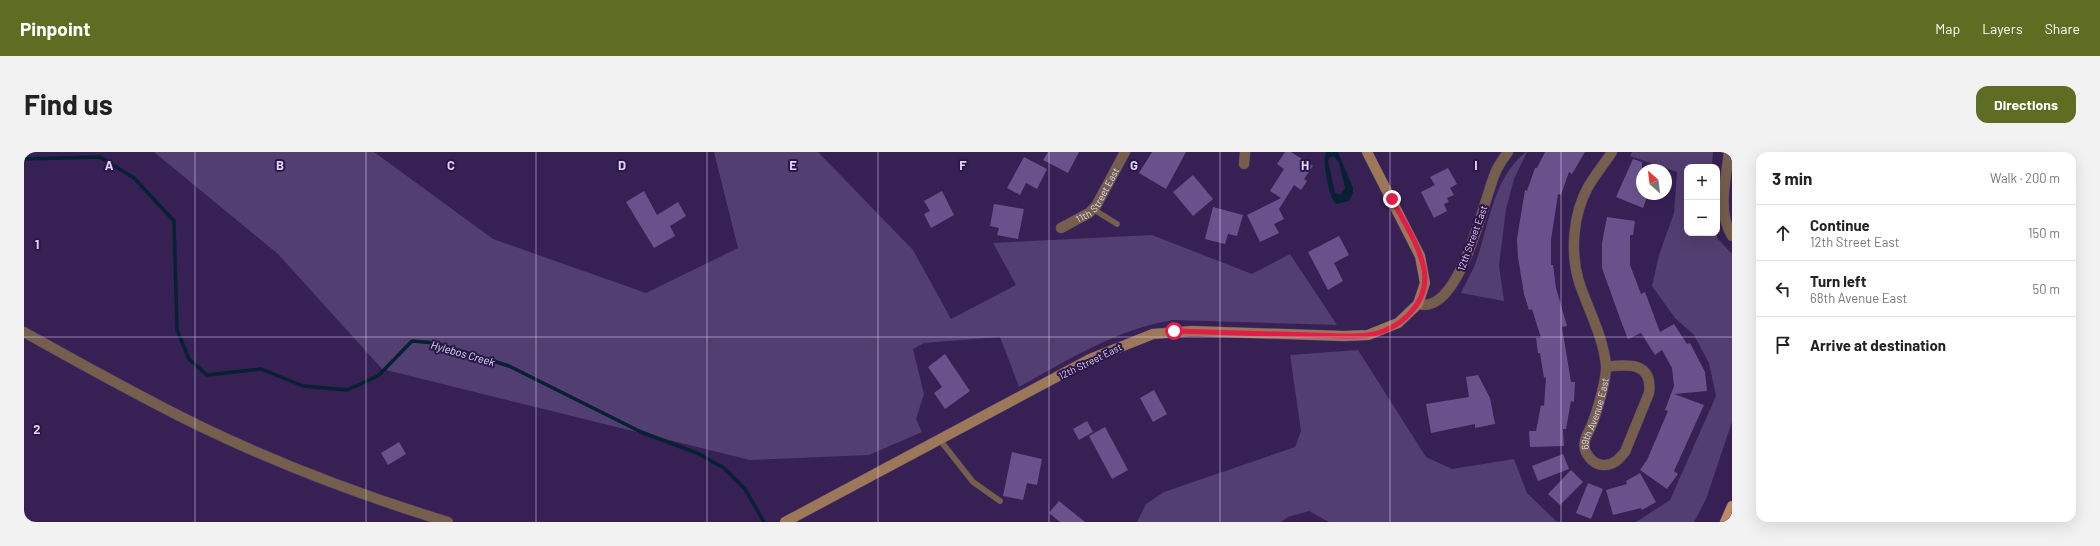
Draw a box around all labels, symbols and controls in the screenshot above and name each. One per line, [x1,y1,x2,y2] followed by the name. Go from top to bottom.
[20,17,90,40] text: Pinpoint
[1935,20,1960,37] text: Map
[1982,20,2023,37] text: Layers
[2045,20,2080,37] text: Share
[1976,86,2076,123] button: Directions
[24,87,113,121] text: Find us
[105,157,114,173] text: A
[276,157,284,173] text: B
[447,157,455,173] text: C
[618,157,626,173] text: D
[789,157,797,173] text: E
[959,157,967,173] text: F
[1130,157,1138,173] text: G
[1301,157,1309,173] text: H
[1474,157,1478,173] text: I
[1636,164,1672,200] north arrow
[1684,164,1720,236] map controls
[1684,164,1720,200] button: +
[1074,165,1122,225] street label: 11th Street East
[1772,168,1812,188] text: 3 min
[1990,170,2060,186] text: Walk · 200 m
[1383,190,1401,208] route end
[1684,200,1720,236] button: −
[1455,203,1490,272] street label: 12th Street East
[1810,216,1870,234] text: Continue
[1772,222,1794,244] icon: ahead
[2028,225,2060,241] text: 150 m
[1810,234,1899,250] text: 12th Street East
[35,236,39,252] text: 1
[1810,272,1866,290] text: Turn left
[1772,278,1794,300] icon: left
[2033,281,2060,297] text: 50 m
[1810,290,1907,306] text: 68th Avenue East
[1165,322,1183,340] route start
[1772,334,1794,356] icon: arrive
[1810,336,1946,354] text: Arrive at destination
[430,338,497,369] water label: Hylebos Creek
[1056,340,1124,381] street label: 12th Street East
[1578,377,1611,450] street label: 69th Avenue East
[33,421,41,437] text: 2

